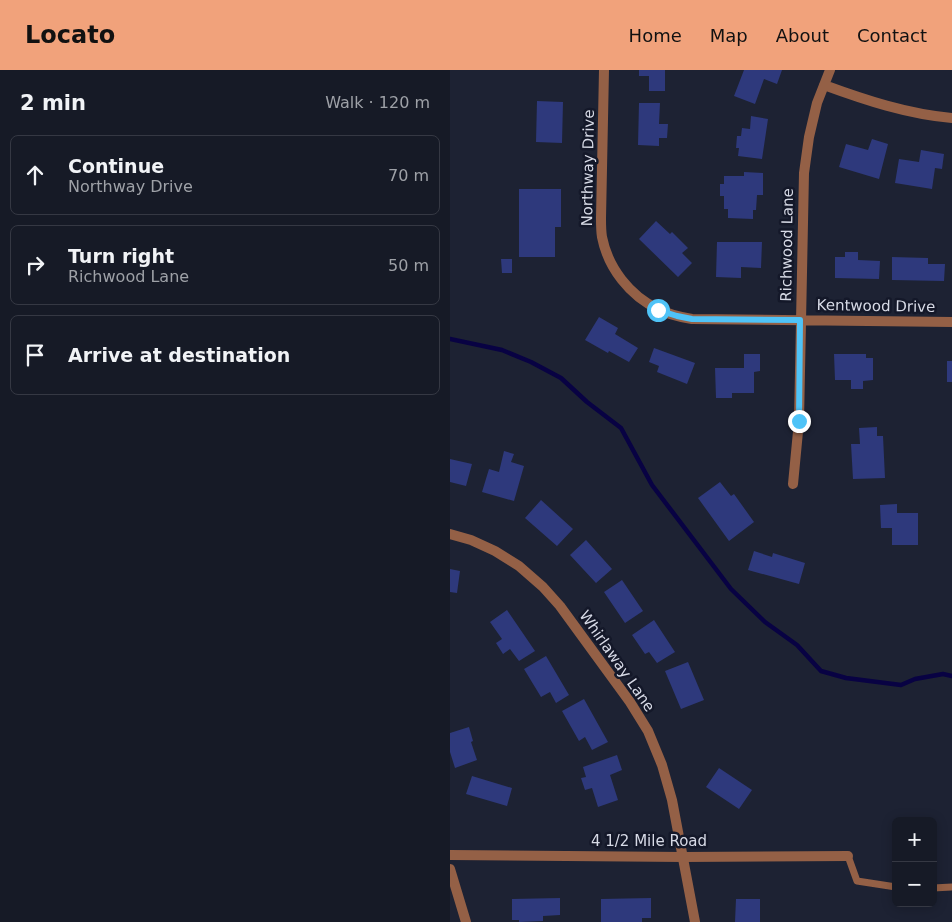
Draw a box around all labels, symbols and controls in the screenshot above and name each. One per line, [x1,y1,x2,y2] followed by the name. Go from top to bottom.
[25,21,115,49] text: Locato
[629,25,682,46] text: Home
[710,25,748,46] text: Map
[776,25,829,46] text: About
[857,25,927,46] text: Contact
[20,91,86,115] text: 2 min
[325,93,430,112] text: Walk · 120 m
[578,109,598,227] street label: Northway Drive
[68,155,164,177] text: Continue
[21,161,49,189] icon: ahead
[388,166,429,185] text: 70 m
[68,177,193,196] text: Northway Drive
[777,188,797,302] street label: Richwood Lane
[68,245,174,267] text: Turn right
[21,251,49,279] icon: right
[388,256,429,275] text: 50 m
[68,267,189,286] text: Richwood Lane
[817,296,935,316] street label: Kentwood Drive
[647,299,670,322] route start
[21,341,49,369] icon: arrive
[68,344,290,366] text: Arrive at destination
[788,410,811,433] route end
[575,607,659,715] street label: Whirlaway Lane
[892,817,937,907] map controls
[892,817,937,862] button: +
[591,832,707,850] street label: 4 1/2 Mile Road
[892,862,937,907] button: −

